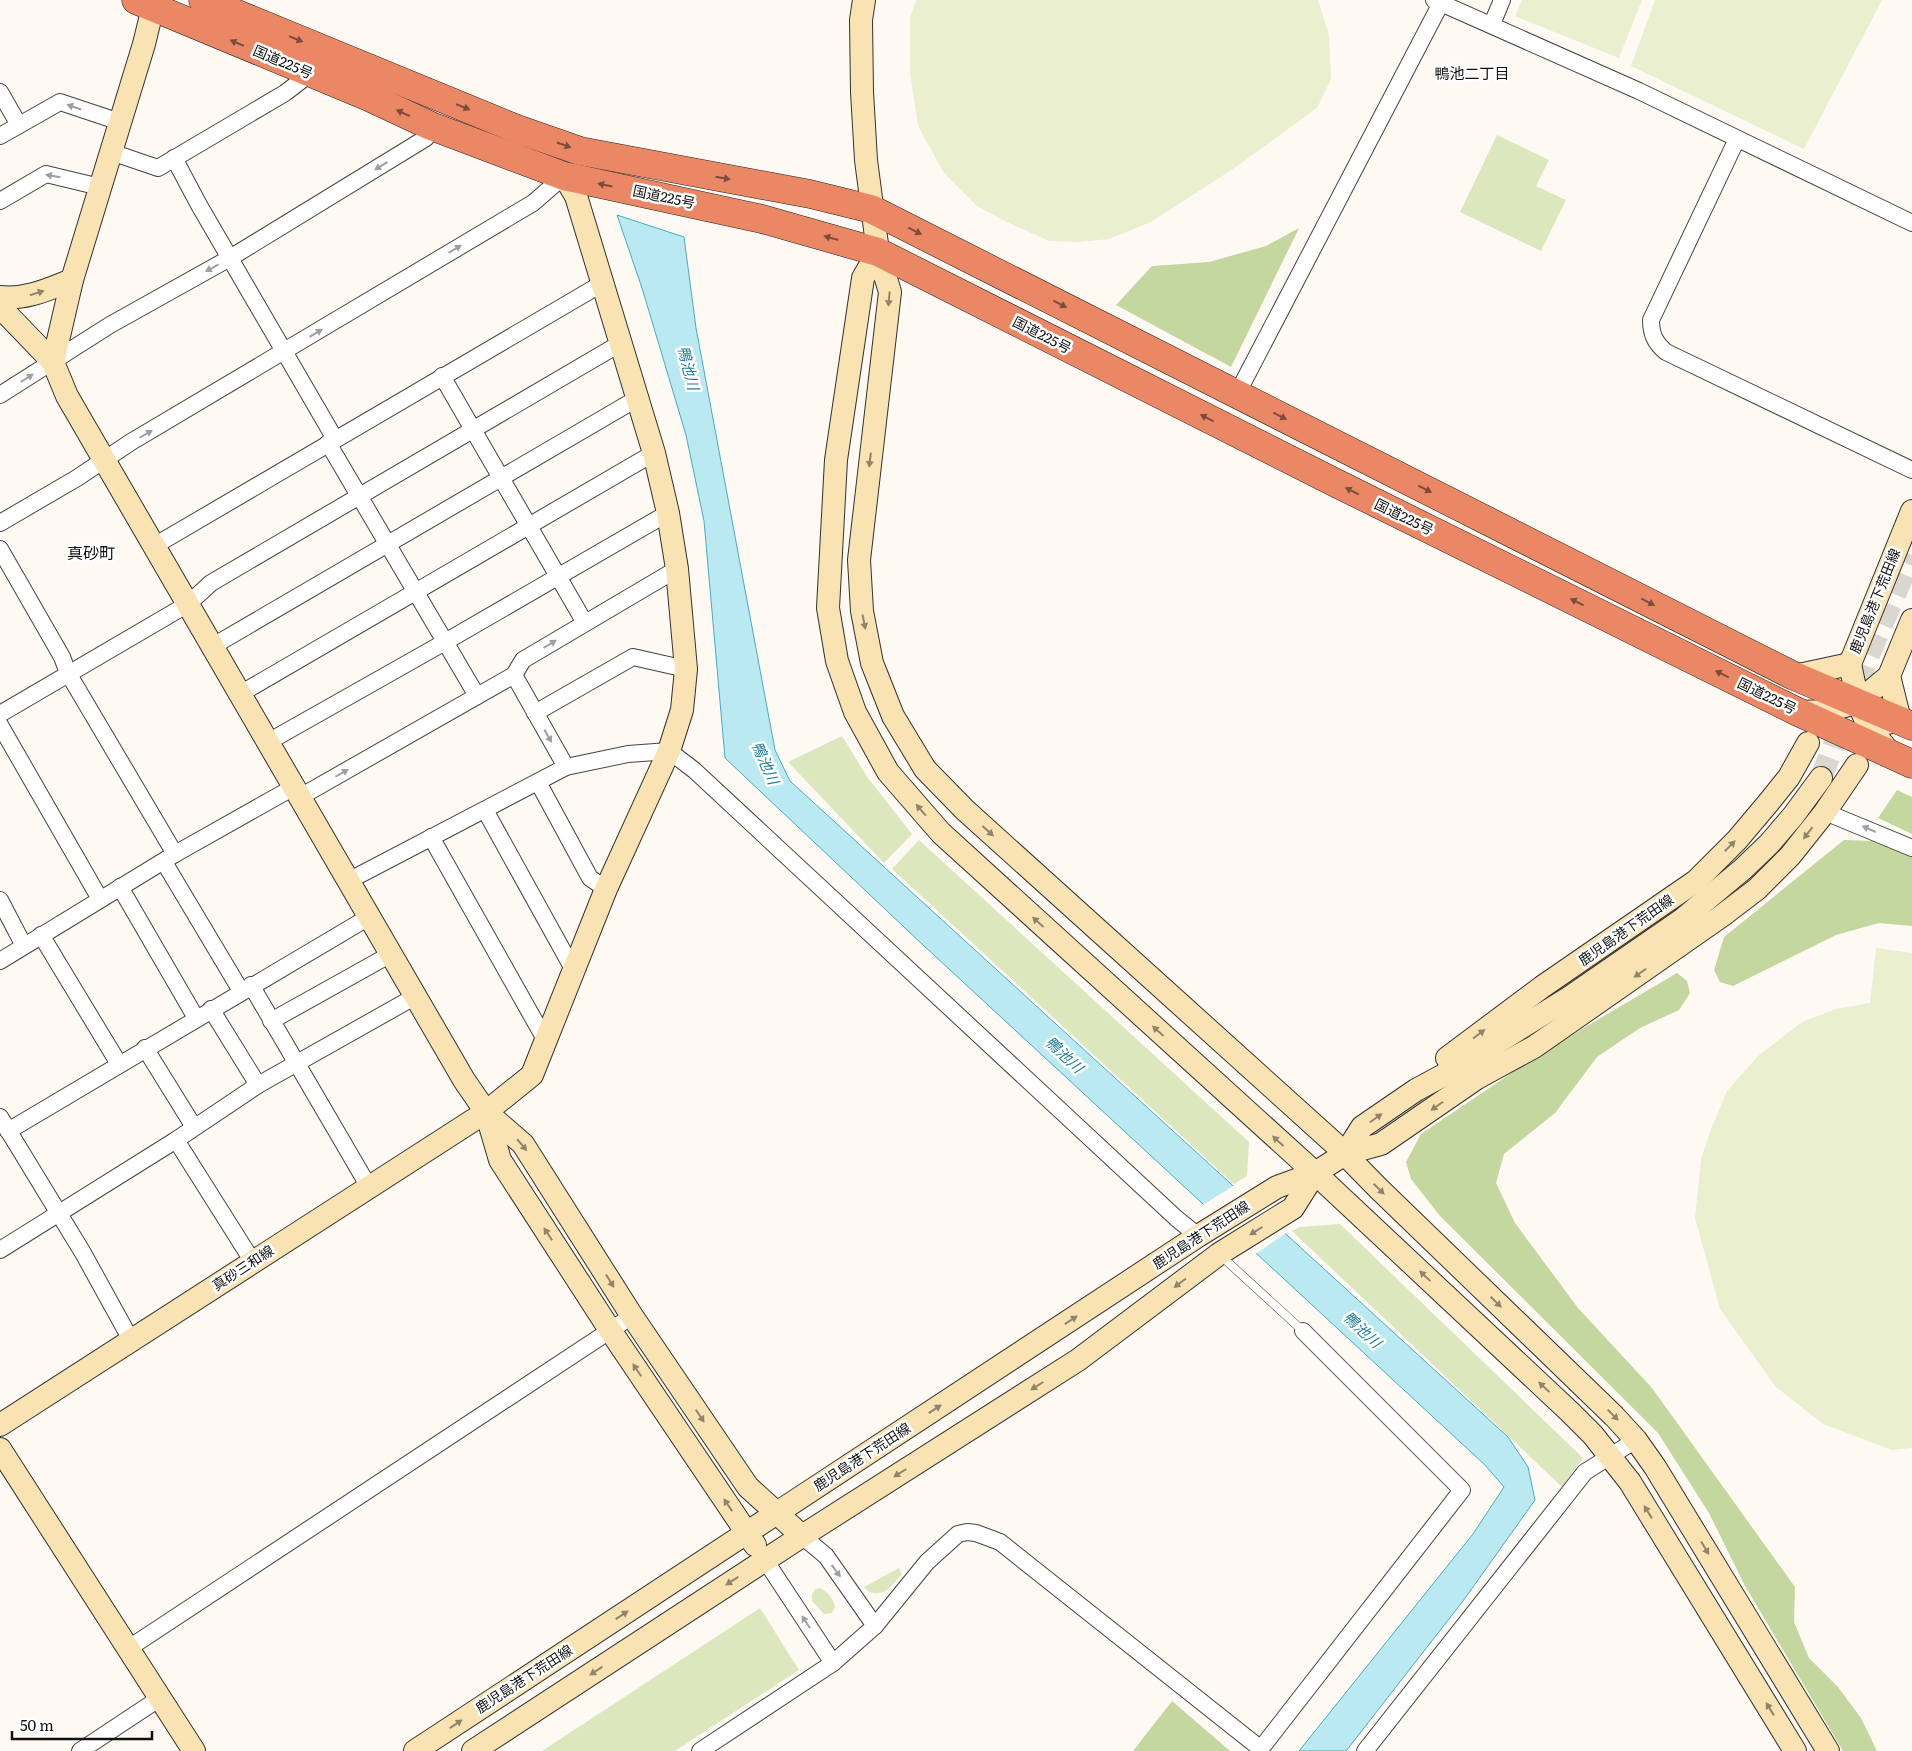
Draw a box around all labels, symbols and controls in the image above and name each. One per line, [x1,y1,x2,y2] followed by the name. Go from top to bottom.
[289,36,304,43] one-way arrow
[230,38,244,46] one-way arrow
[250,40,316,83] street label: 国道225号
[1434,61,1510,84] district label: 鴨池二丁目
[66,103,81,110] one-way arrow
[456,104,470,112] one-way arrow
[396,109,410,117] one-way arrow
[556,142,571,149] one-way arrow
[374,161,387,170] one-way arrow
[45,172,61,180] one-way arrow
[715,174,731,182] one-way arrow
[631,180,697,212] street label: 国道225号
[598,181,613,189] one-way arrow
[908,227,922,235] one-way arrow
[824,234,839,242] one-way arrow
[448,245,461,254] one-way arrow
[204,264,219,272] one-way arrow
[30,289,45,297] one-way arrow
[885,291,893,307] one-way arrow
[1053,300,1067,308] one-way arrow
[1010,311,1075,357] street label: 国道225号
[309,329,322,338] one-way arrow
[673,343,707,394] water label: 鴨池川
[20,374,33,383] one-way arrow
[1273,412,1287,420] one-way arrow
[1200,414,1214,422] one-way arrow
[139,429,152,438] one-way arrow
[866,452,874,468] one-way arrow
[1418,485,1432,493] one-way arrow
[1345,487,1360,495] one-way arrow
[1372,493,1437,539] street label: 国道225号
[67,540,115,564] district label: 真砂町
[1844,545,1904,656] street label: 鹿児島港下荒田線
[1569,598,1584,606] one-way arrow
[1641,598,1655,606] one-way arrow
[860,614,868,629] one-way arrow
[543,639,556,649] one-way arrow
[1715,670,1729,678] one-way arrow
[1735,672,1800,718] street label: 国道225号
[544,729,553,742] one-way arrow
[747,737,787,789] water label: 鴨池川
[335,768,349,777] one-way arrow
[915,804,927,816] one-way arrow
[1862,824,1876,832] one-way arrow
[982,825,994,837] one-way arrow
[1803,826,1813,840] one-way arrow
[1724,840,1736,852] one-way arrow
[1574,889,1677,969] street label: 鹿児島港下荒田線
[1033,916,1045,928] one-way arrow
[1634,968,1647,978] one-way arrow
[1153,1025,1165,1037] one-way arrow
[1472,1029,1485,1040] one-way arrow
[1041,1030,1091,1079] water label: 鴨池川
[1430,1101,1444,1110] one-way arrow
[1369,1113,1383,1123] one-way arrow
[1273,1135,1285,1147] one-way arrow
[516,1138,528,1150] one-way arrow
[1373,1183,1385,1195] one-way arrow
[1148,1195,1253,1273] street label: 鹿児島港下荒田線
[1249,1226,1263,1236] one-way arrow
[544,1227,553,1241] one-way arrow
[208,1240,277,1295] street label: 真砂三和線
[1420,1270,1432,1282] one-way arrow
[605,1275,615,1288] one-way arrow
[1174,1278,1187,1289] one-way arrow
[1490,1296,1502,1308] one-way arrow
[1339,1305,1389,1354] water label: 鴨池川
[1064,1315,1077,1325] one-way arrow
[633,1363,642,1377] one-way arrow
[1539,1381,1551,1393] one-way arrow
[1031,1382,1044,1391] one-way arrow
[928,1404,942,1414] one-way arrow
[1606,1409,1618,1421] one-way arrow
[695,1410,705,1423] one-way arrow
[809,1417,914,1495] street label: 鹿児島港下荒田線
[893,1469,907,1478] one-way arrow
[723,1498,733,1512] one-way arrow
[1643,1505,1652,1518] one-way arrow
[1700,1542,1709,1555] one-way arrow
[831,1564,841,1577] one-way arrow
[725,1577,738,1586] one-way arrow
[615,1610,628,1620] one-way arrow
[801,1615,811,1628] one-way arrow
[471,1639,576,1717] street label: 鹿児島港下荒田線
[589,1666,602,1675] one-way arrow
[1765,1703,1774,1716] one-way arrow
[12,1708,152,1740] scale bar
[20,1713,54,1736] text: 50 m
[449,1719,462,1729] one-way arrow

